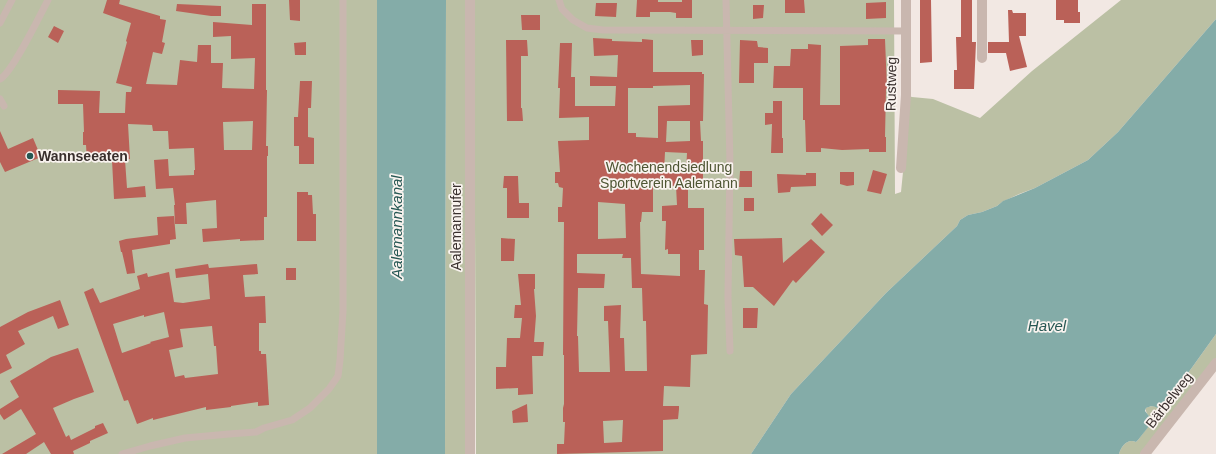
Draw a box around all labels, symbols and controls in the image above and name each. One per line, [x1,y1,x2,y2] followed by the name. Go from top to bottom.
[883,57,899,111] street label: Rustweg
[38,148,128,164] place label: Wannseeaten
[25,151,35,161] marker: Wannseeaten
[600,159,738,191] park label: Wochenendsiedlung Sportverein Aalemann
[388,175,405,280] water label: Aalemannkanal
[448,183,464,271] street label: Aalemannufer
[1028,317,1067,334] water label: Havel
[1142,369,1196,431] street label: Bärbelweg

